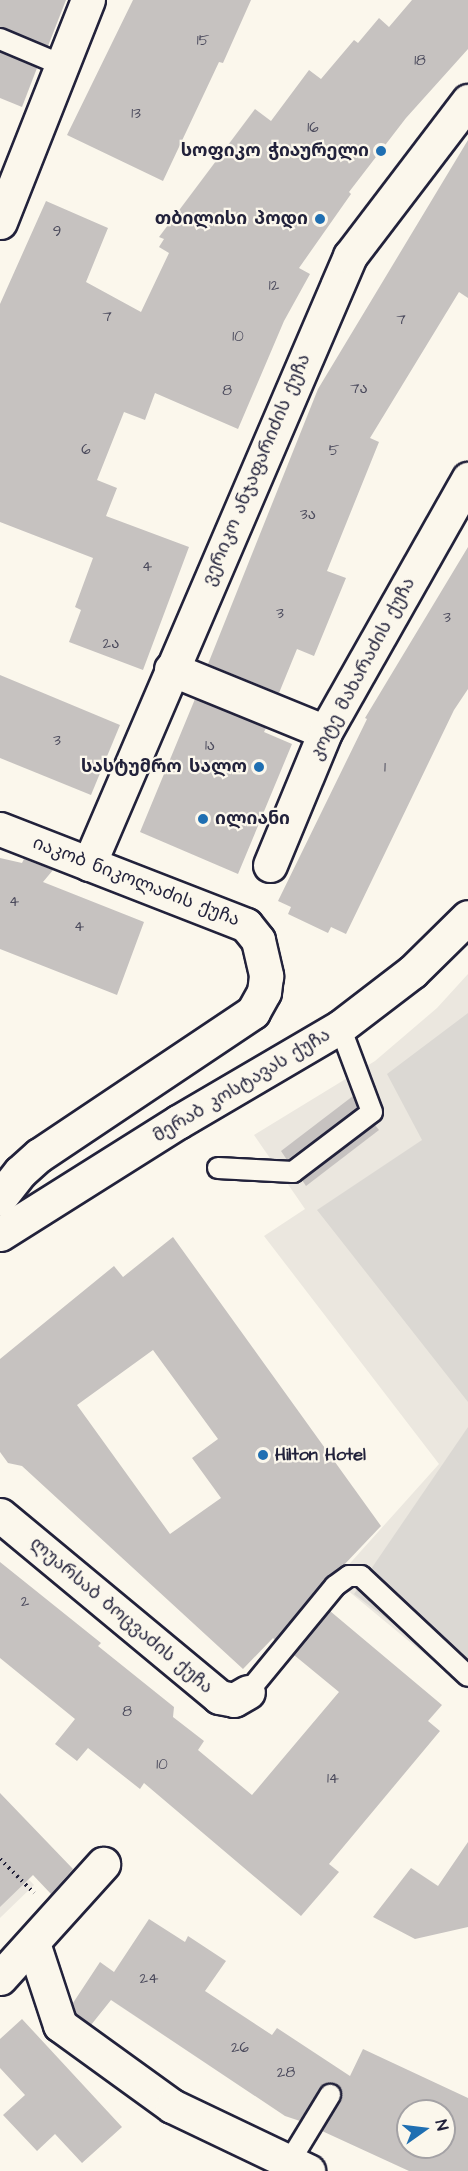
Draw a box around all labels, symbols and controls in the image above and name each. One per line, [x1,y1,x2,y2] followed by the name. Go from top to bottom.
[197,32,209,50] house number: 15
[414,52,426,70] house number: 18
[131,105,141,123] house number: 13
[307,119,319,137] house number: 16
[181,140,369,162] place label: სოფიკო ჭიაურელი
[374,144,388,158] marker: სოფიკო ჭიაურელი
[155,208,308,230] place label: თბილისი პოდი
[313,212,327,226] marker: თბილისი პოდი
[53,223,61,241] house number: 9
[269,277,279,295] house number: 12
[102,308,112,326] house number: 7
[396,311,406,329] house number: 7
[232,328,244,346] house number: 10
[198,351,316,589] street label: ვერიკო ანჯაფარიძის ქუჩა
[350,380,368,398] house number: 7ა
[222,382,232,400] house number: 8
[81,441,91,459] house number: 6
[329,442,339,460] house number: 5
[300,506,316,524] house number: 3ა
[142,558,152,576] house number: 4
[306,574,420,764] street label: კოტე მახარაძის ქუჩა
[276,605,284,623] house number: 3
[443,609,451,627] house number: 3
[103,635,119,653] house number: 2ა
[53,732,61,750] house number: 3
[205,737,215,755] house number: 1ა
[81,756,247,778] place label: სასტუმრო სალო
[384,759,386,777] house number: 1
[252,760,266,774] marker: სასტუმრო სალო
[215,808,290,830] place label: ილიანი
[196,812,210,826] marker: ილიანი
[30,833,242,931] street label: იაკობ ნიკოლაძის ქუჩა
[9,893,19,911] house number: 4
[74,918,84,936] house number: 4
[150,1025,334,1147] street label: მერაბ კოსტავას ქუჩა
[275,1444,366,1466] place label: Hilton Hotel
[256,1448,270,1462] marker: Hilton Hotel
[25,1533,217,1699] street label: ლუარსაბ ბოცვაძის ქუჩა
[21,1593,29,1611] house number: 2
[122,1703,132,1721] house number: 8
[156,1756,168,1774] house number: 10
[327,1770,339,1788] house number: 14
[140,1970,158,1988] house number: 24
[231,2039,249,2057] house number: 26
[277,2064,295,2082] house number: 28
[396,2099,456,2159] north arrow
[430,2118,453,2133] text: N

